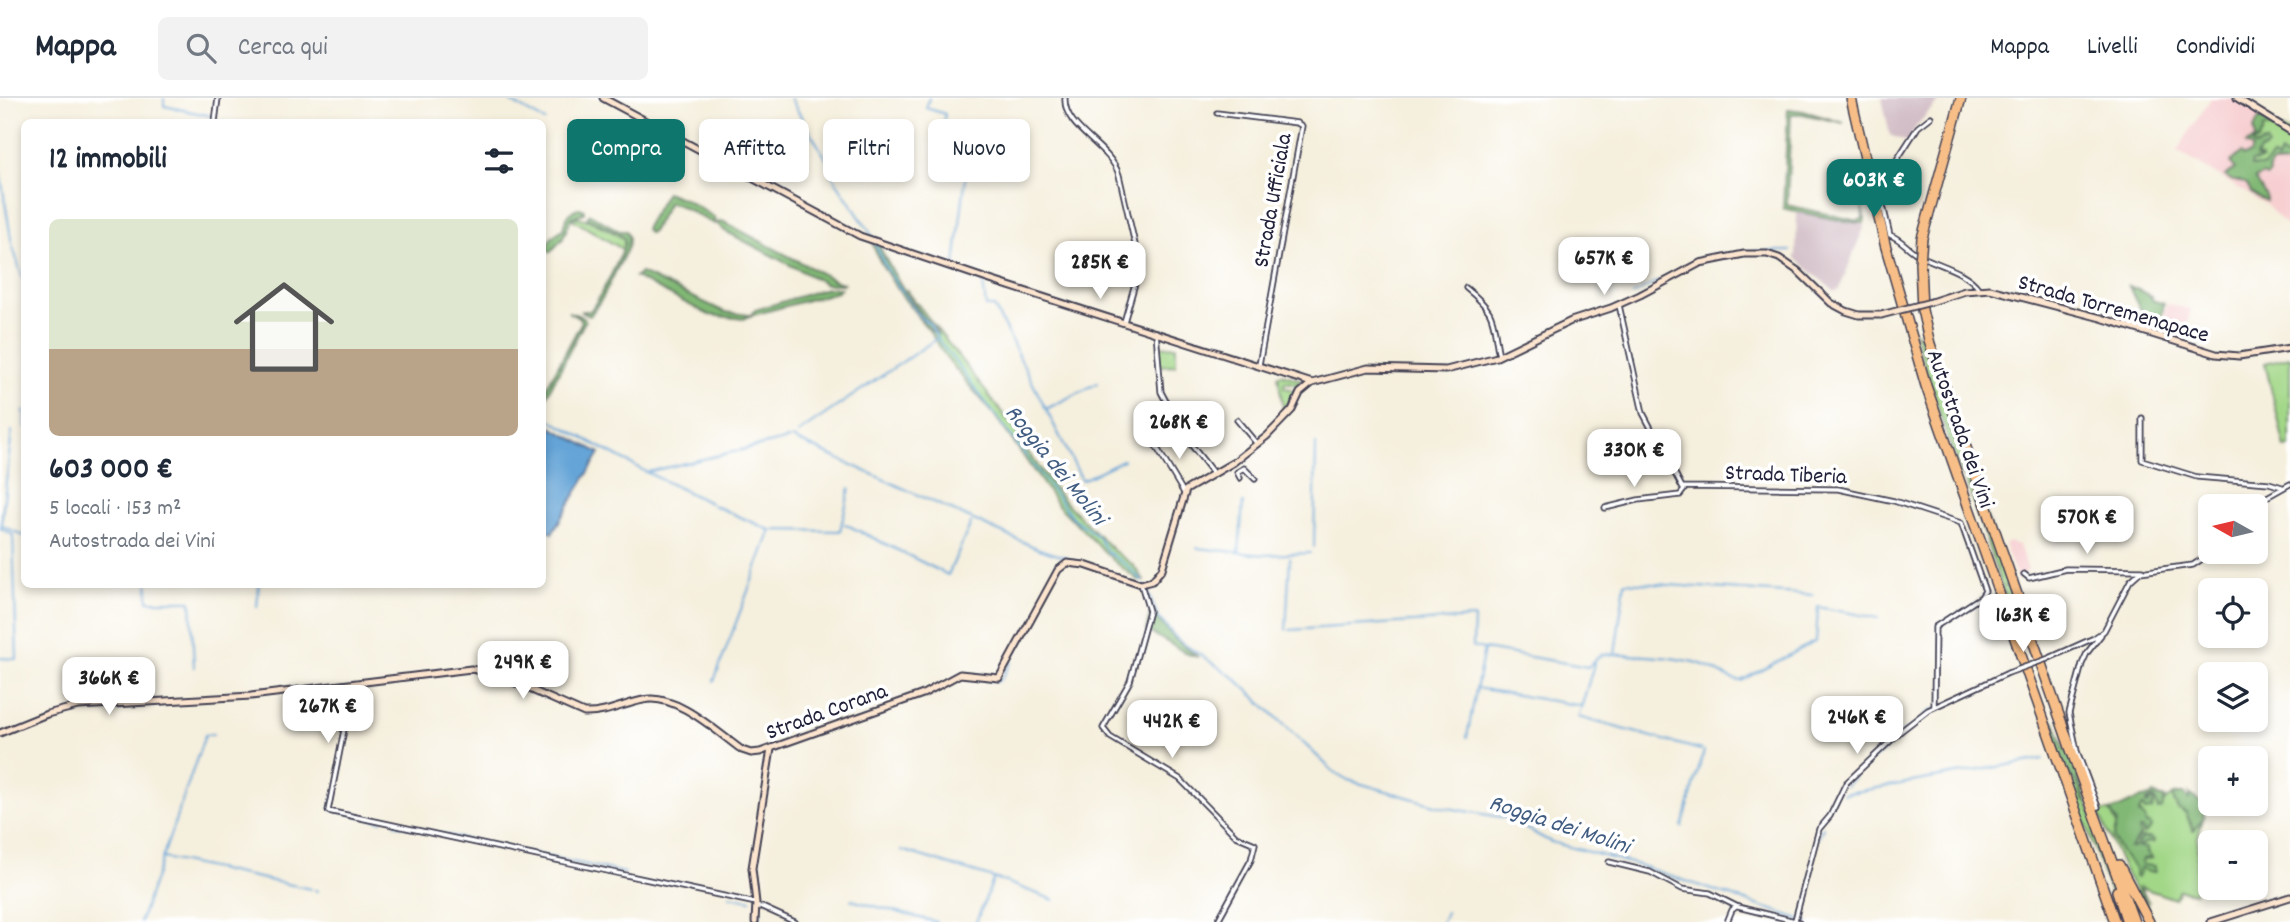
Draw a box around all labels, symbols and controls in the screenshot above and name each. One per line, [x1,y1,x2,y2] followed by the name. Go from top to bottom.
[158,17,648,80] search box
[35,25,116,72] text: Mappa
[182,29,220,67] icon: search
[238,30,328,67] text: Cerca qui
[1990,31,2049,65] text: Mappa
[2087,31,2138,65] text: Livelli
[2176,31,2255,65] text: Condividi
[567,119,685,182] chip: Compra
[699,119,809,182] chip: Affitta
[823,119,914,182] chip: Filtri
[928,119,1030,182] chip: Nuovo
[1246,130,1303,270] street label: Strada Ufficiala
[49,140,167,183] text: 12 immobili
[480,142,518,180] icon: filters
[1817,159,1931,219] pin: 603K €
[1843,165,1905,198] text: 603K €
[1547,238,1661,297] pin: 657K €
[1043,242,1157,301] pin: 285K €
[1574,243,1634,276] text: 657K €
[1071,247,1129,280] text: 285K €
[221,264,347,390] icon: home
[2014,267,2212,353] street label: Strada Torremenapace
[1916,345,2001,513] street label: Autostrada dei Vini
[995,398,1116,536] water label: Roggia dei Molini
[1122,402,1236,461] pin: 268K €
[1149,407,1209,440] text: 268K €
[1577,430,1691,489] pin: 330K €
[1603,435,1665,468] text: 330K €
[49,450,173,493] text: 603 000 €
[1724,458,1849,495] street label: Strada Tiberia
[49,493,181,526] text: 5 locali · 153 m²
[2198,494,2268,564] north arrow
[2198,494,2268,900] map controls
[2030,496,2144,556] pin: 570K €
[2057,502,2117,535] text: 570K €
[49,526,215,559] text: Autostrada dei Vini
[2198,578,2268,648] button: locate
[1966,594,2080,654] pin: 163K €
[1995,600,2051,633] text: 163K €
[466,642,580,701] pin: 249K €
[494,647,552,680] text: 249K €
[52,658,166,717] pin: 366K €
[2198,662,2268,732] button: layers
[78,663,140,696] text: 366K €
[762,676,894,751] street label: Strada Corana
[271,686,385,745] pin: 267K €
[299,691,357,724] text: 267K €
[1800,696,1914,756] pin: 246K €
[1115,700,1229,760] pin: 442K €
[1827,702,1887,735] text: 246K €
[1143,706,1201,739] text: 442K €
[2198,746,2268,816] button: +
[1484,787,1637,866] water label: Roggia dei Molini
[2198,830,2268,900] button: −

